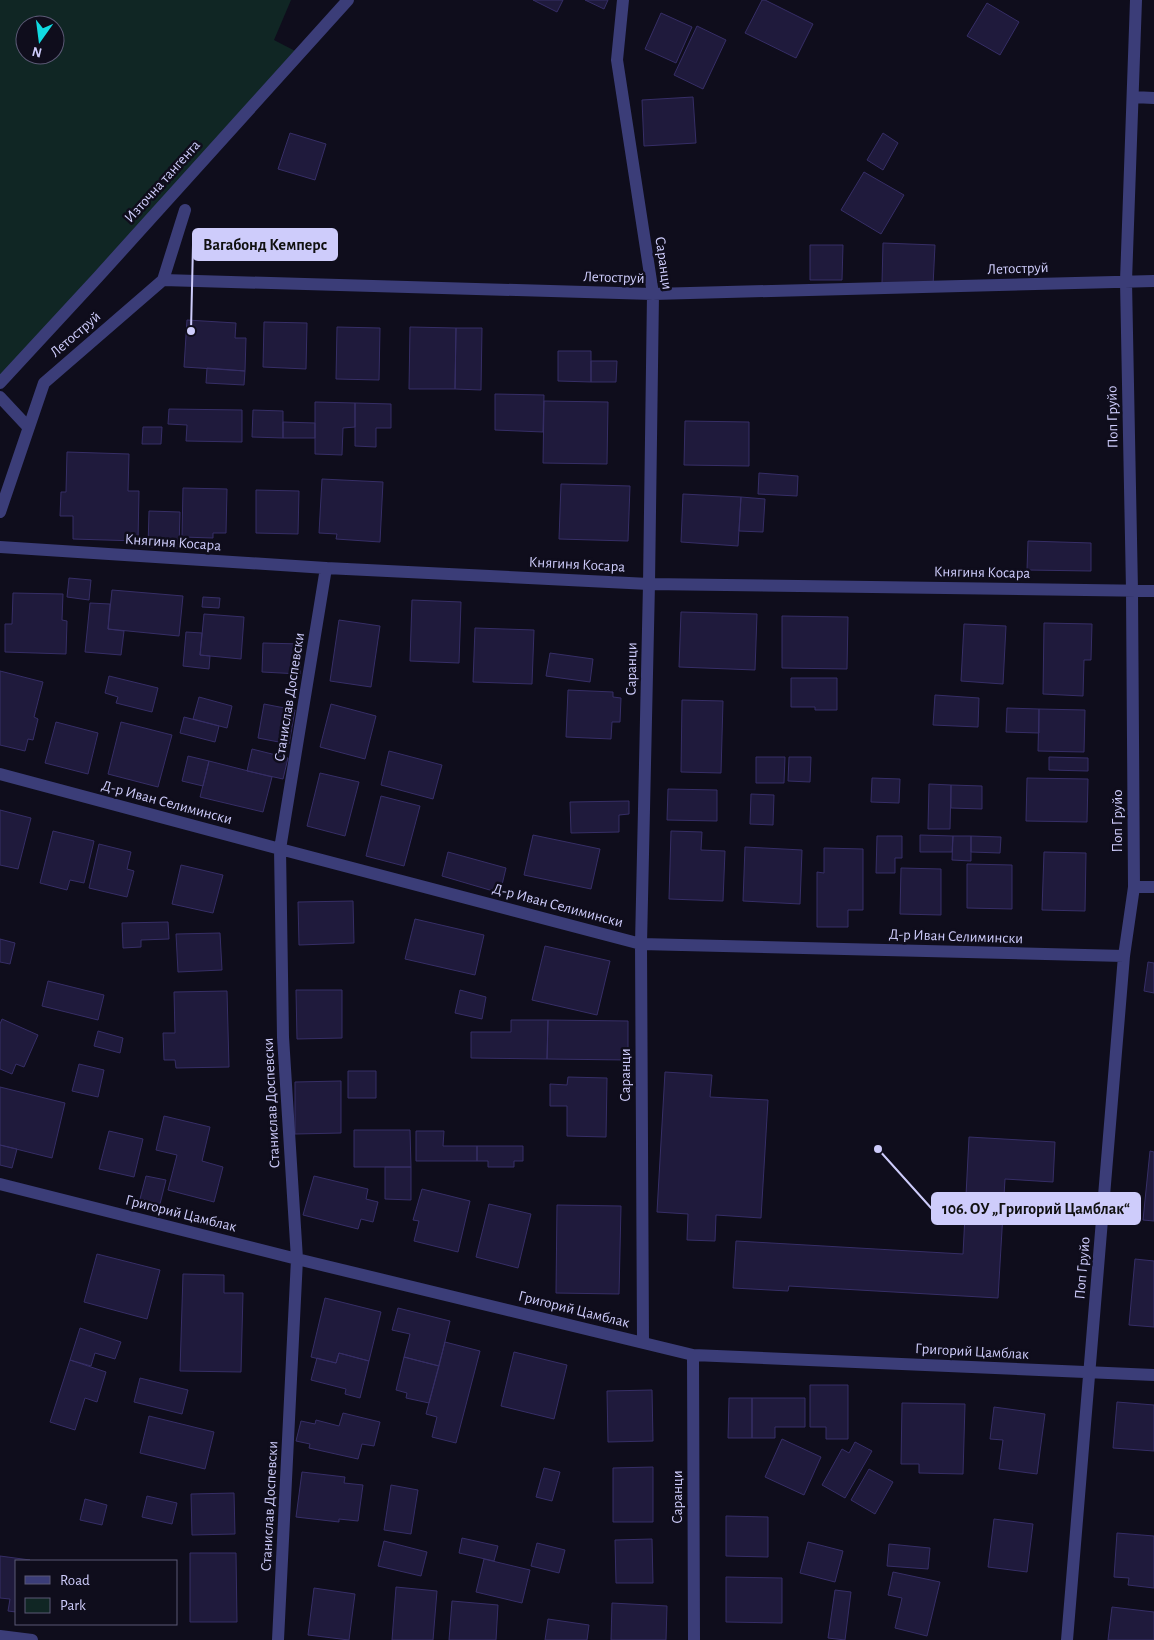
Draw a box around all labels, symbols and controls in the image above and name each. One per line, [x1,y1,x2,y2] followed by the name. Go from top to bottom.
[15,15,65,65] north arrow
[31,44,44,60] text: N
[122,137,203,225] street label: Източна тангента
[193,229,337,260] callout: Вагабонд Кемперс
[652,236,675,291] street label: Саранци
[203,237,327,253] text: Вагабонд Кемперс
[987,260,1049,277] street label: Летоструй
[583,269,645,286] street label: Летоструй
[47,309,103,360] street label: Летоструй
[1104,385,1121,449] street label: Поп Груйо
[124,532,222,553] street label: Княгиня Косара
[528,554,626,575] street label: Княгиня Косара
[934,564,1031,581] street label: Княгиня Косара
[272,631,307,763] street label: Станислав Доспевски
[624,642,639,696] street label: Саранци
[100,778,234,827] street label: Д-р Иван Селимински
[1110,790,1125,852] street label: Поп Груйо
[491,881,625,930] street label: Д-р Иван Селимински
[889,927,1023,946] street label: Д-р Иван Селимински
[261,1037,282,1169] street label: Станислав Доспевски
[618,1048,633,1102] street label: Саранци
[124,1192,238,1235] street label: Григорий Цамблак
[932,1193,1140,1224] callout: 106. ОУ „Григорий Цамблак“
[942,1201,1130,1217] text: 106. ОУ „Григорий Цамблак“
[1072,1236,1093,1300] street label: Поп Груйо
[517,1288,631,1331] street label: Григорий Цамблак
[915,1341,1029,1362] street label: Григорий Цамблак
[259,1440,280,1572] street label: Станислав Доспевски
[670,1470,685,1524] street label: Саранци
[15,1560,178,1625] legend
[60,1573,90,1588] text: Road
[60,1598,86,1613] text: Park

